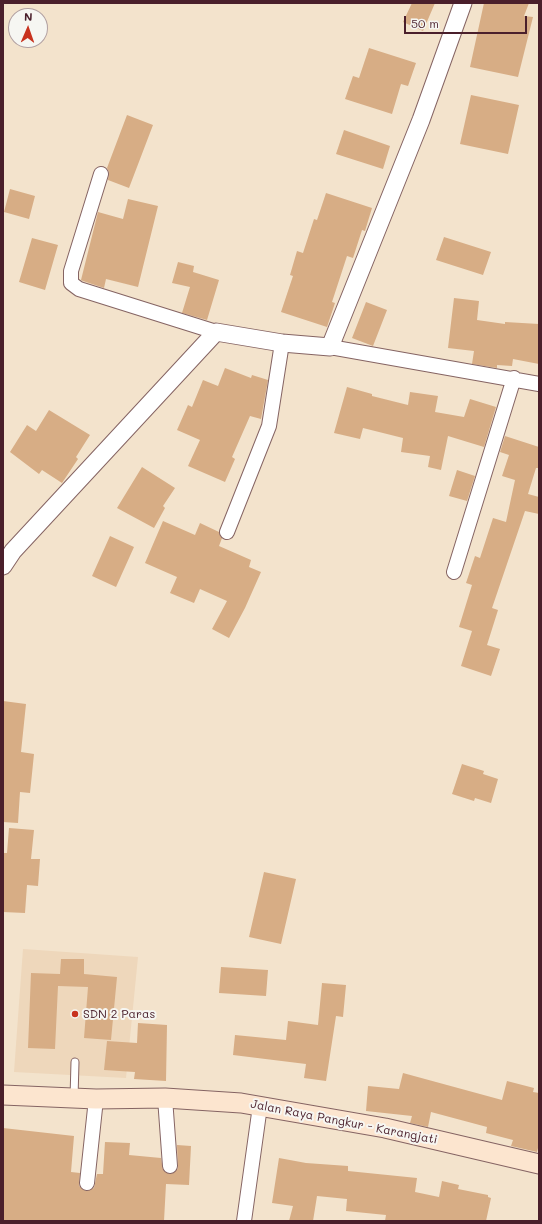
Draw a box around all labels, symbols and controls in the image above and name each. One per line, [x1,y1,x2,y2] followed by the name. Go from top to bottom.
[8,8,48,48] north arrow
[406,8,529,34] scale bar
[24,9,33,24] text: N
[411,15,439,31] text: 50 m
[83,1007,155,1021] place label: SDN 2 Paras
[70,1009,80,1019] marker: SDN 2 Paras
[249,1097,439,1147] street label: Jalan Raya Pangkur - Karangjati

